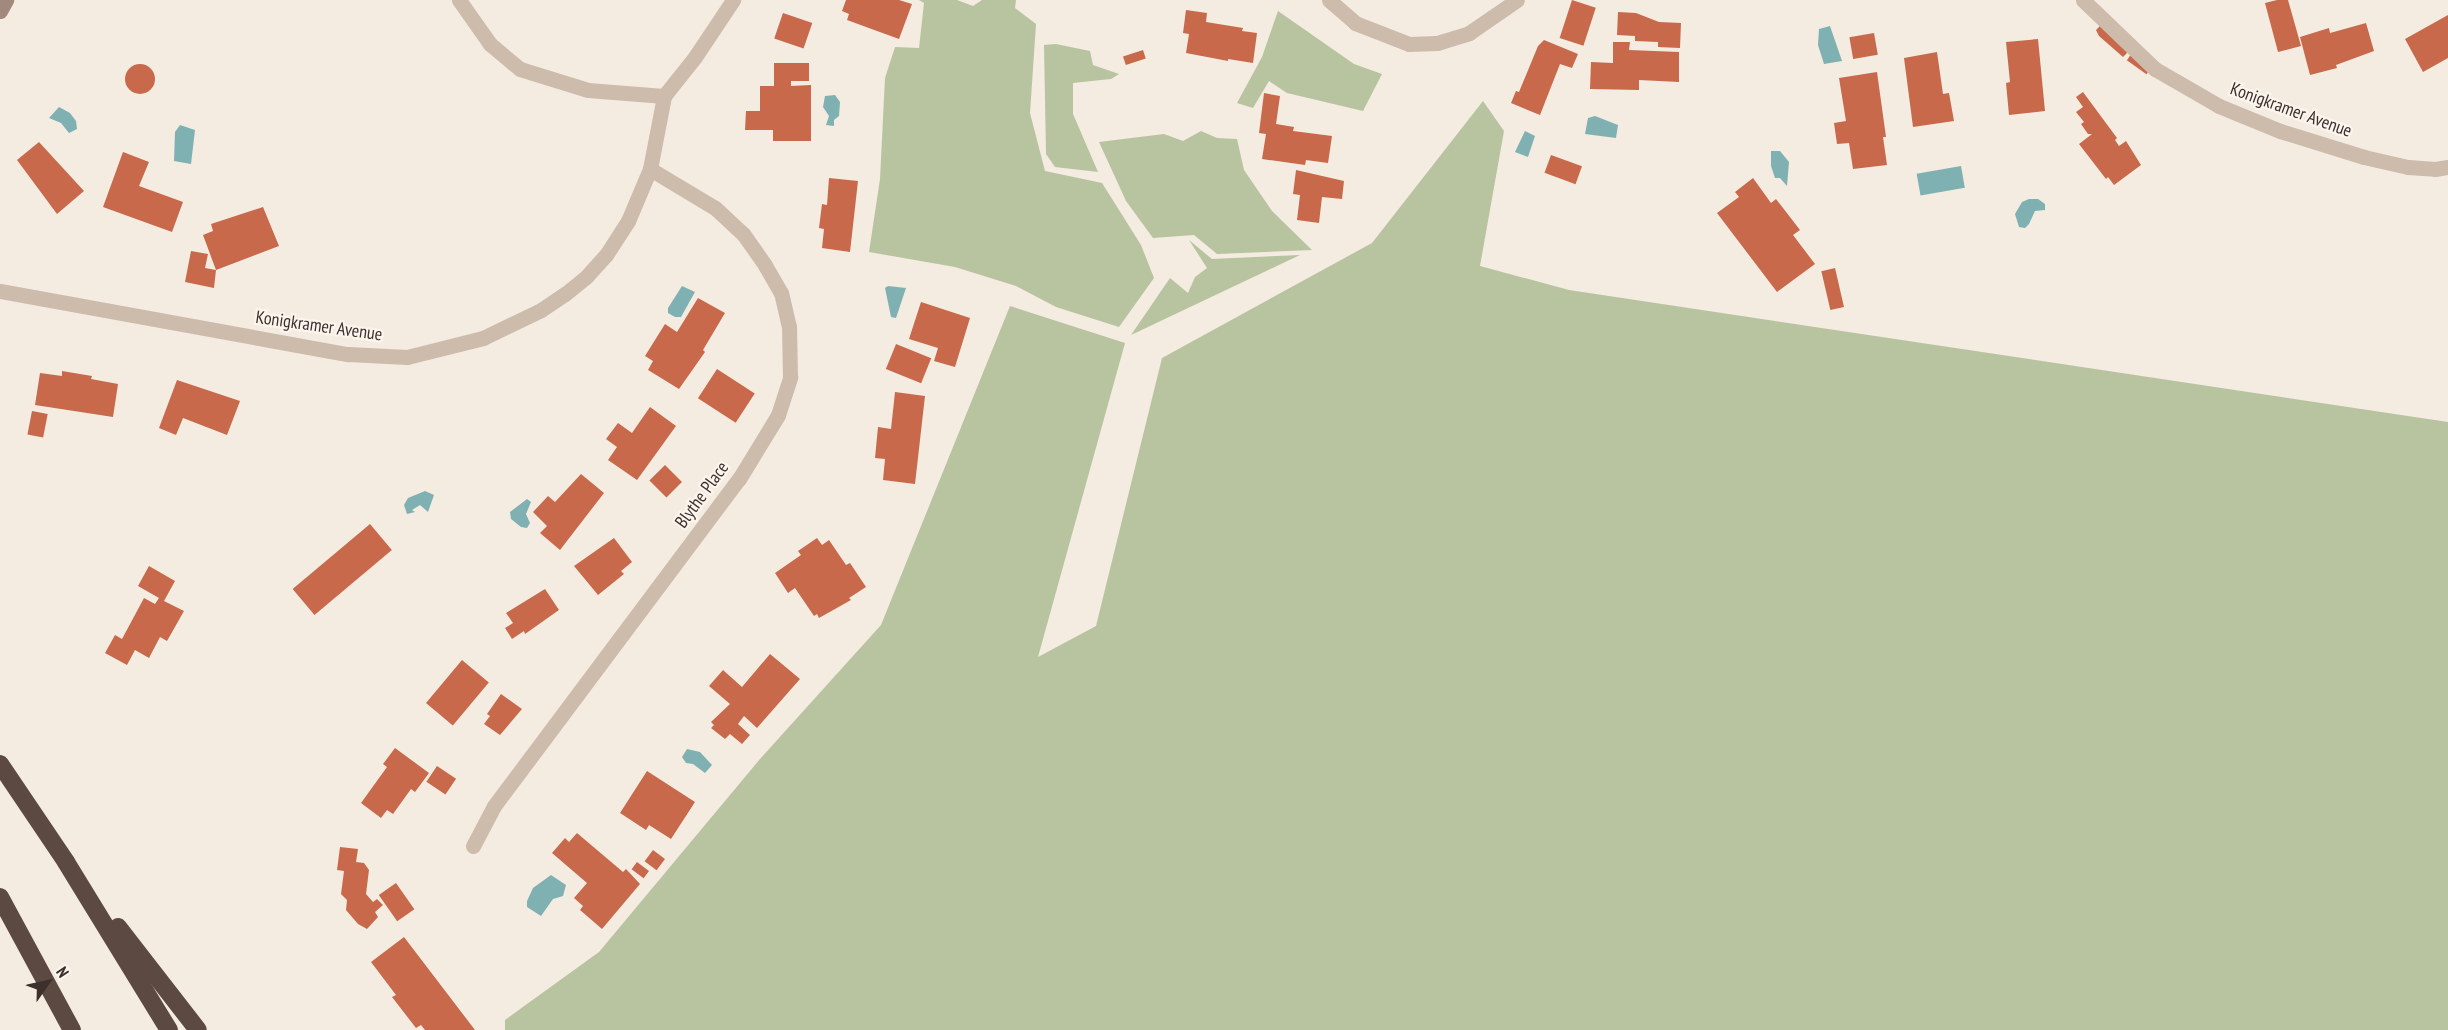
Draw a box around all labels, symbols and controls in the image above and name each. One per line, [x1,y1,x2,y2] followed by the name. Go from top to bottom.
[2227,78,2355,142] street label: Konigkramer Avenue
[254,306,384,346] street label: Konigkramer Avenue
[671,458,733,532] street label: Blythe Place
[18,952,78,1012] north arrow
[52,963,74,981] text: N

